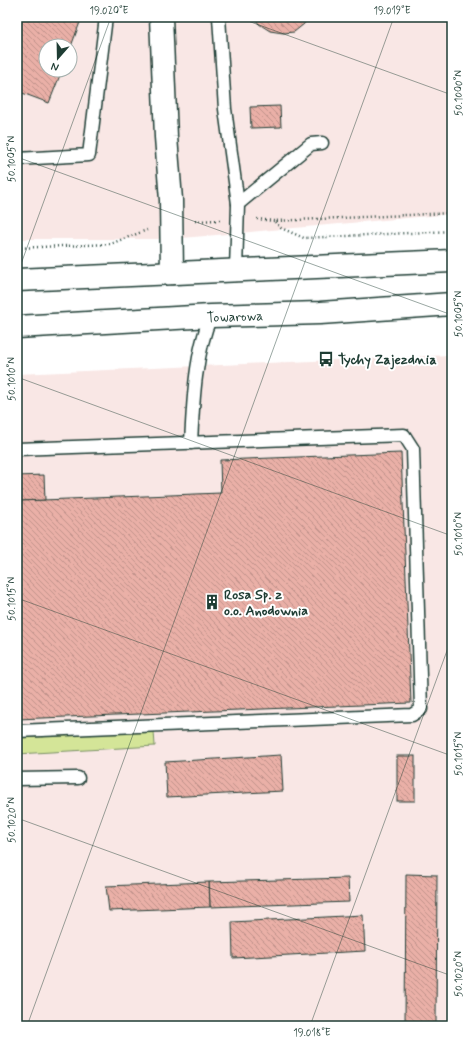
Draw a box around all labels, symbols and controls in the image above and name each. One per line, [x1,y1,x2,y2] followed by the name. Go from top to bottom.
[90,4,129,18] text: 19.020°E
[373,4,411,18] text: 19.019°E
[38,38,78,78] north arrow
[49,59,61,74] text: N
[452,70,466,116] text: 50.1000°N
[5,136,19,182] text: 50.1005°N
[452,291,466,337] text: 50.1005°N
[206,307,264,327] street label: Towarowa
[317,350,335,368] bus stop icon: Tychy Zajezdnia
[338,351,437,370] place label: Tychy Zajezdnia
[5,357,19,401] text: 50.1010°N
[452,512,466,556] text: 50.1010°N
[5,577,19,621] text: 50.1015°N
[224,586,308,620] place label: Rosa Sp. z o.o. Anodownia
[203,593,221,611] building icon: Rosa Sp. z o.o. Anodownia
[452,732,466,776] text: 50.1015°N
[5,797,19,843] text: 50.1020°N
[452,951,466,997] text: 50.1020°N
[293,1026,331,1040] text: 19.018°E

